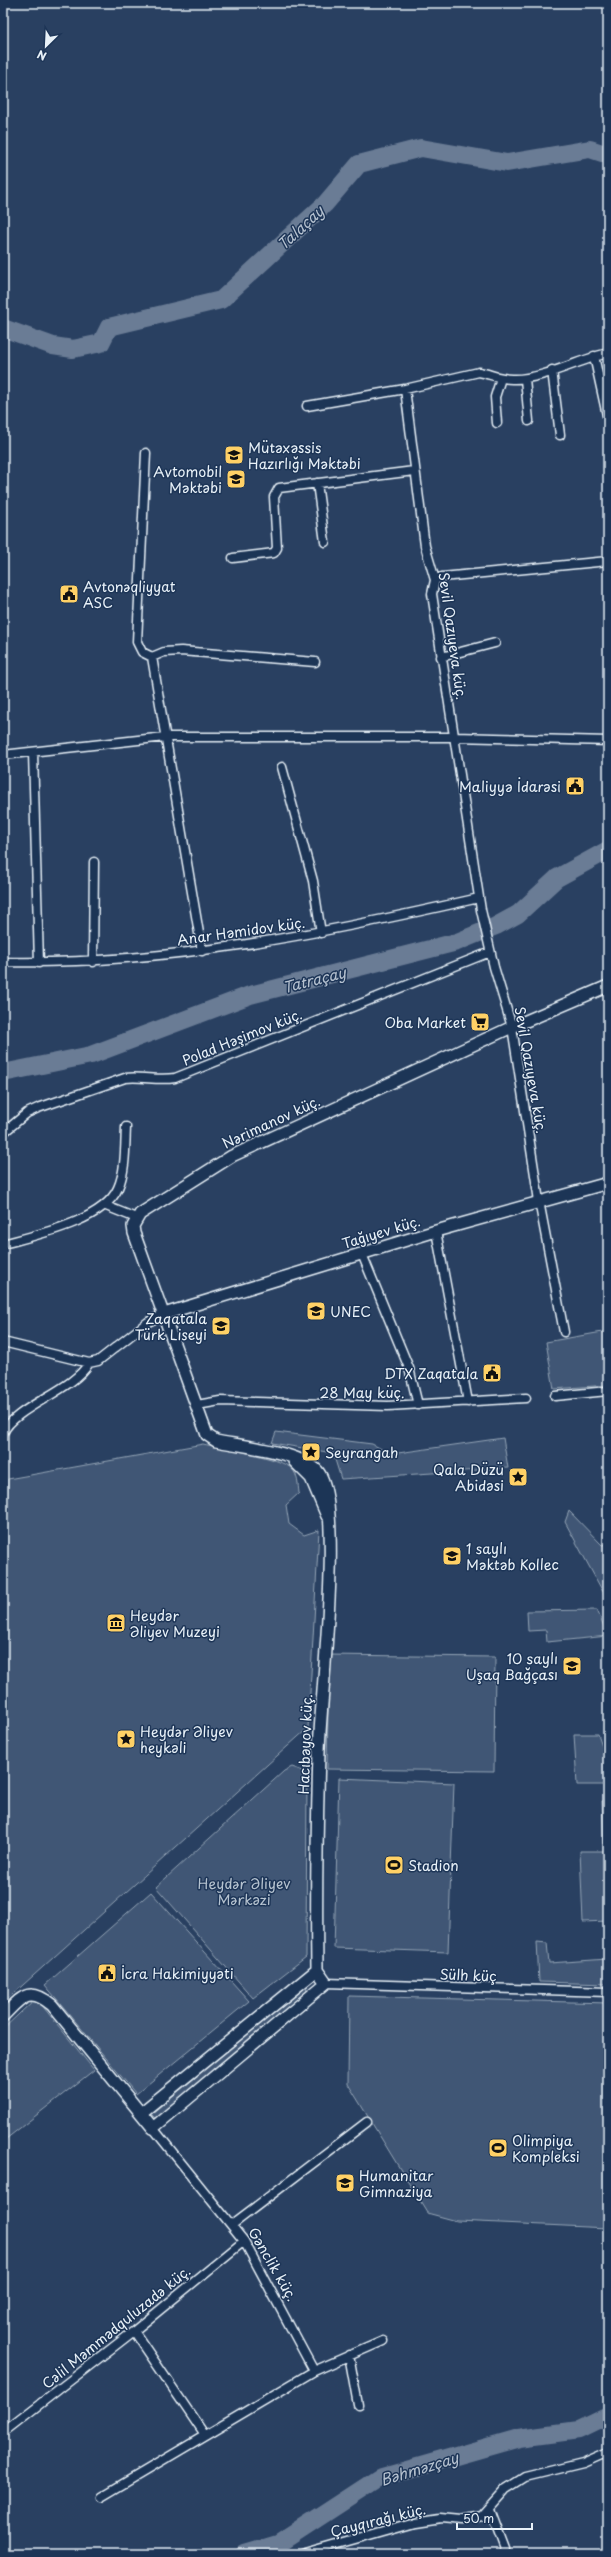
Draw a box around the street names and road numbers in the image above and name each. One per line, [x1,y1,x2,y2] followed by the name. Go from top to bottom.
[434,571,472,701] street label: Sevil Qazıyeva küç.
[176,912,306,950] street label: Anar Həmidov küç.
[179,1003,305,1071] street label: Polad Həşimov küç.
[510,1005,552,1135] street label: Sevil Qazıyeva küç.
[219,1090,323,1154] street label: Nərimanov küç.
[339,1210,423,1254] street label: Tağıyev küç.
[319,1382,405,1403] street label: 28 May küç.
[293,1693,317,1795] street label: Hacıbəyov küç.
[439,1964,497,1986] street label: Sülh küç
[243,2223,303,2305] street label: Gənclik küç.
[37,2260,195,2394] street label: Cəlil Məmmədquluzadə küç.
[328,2498,428,2542] street label: Çayqırağı küç.

